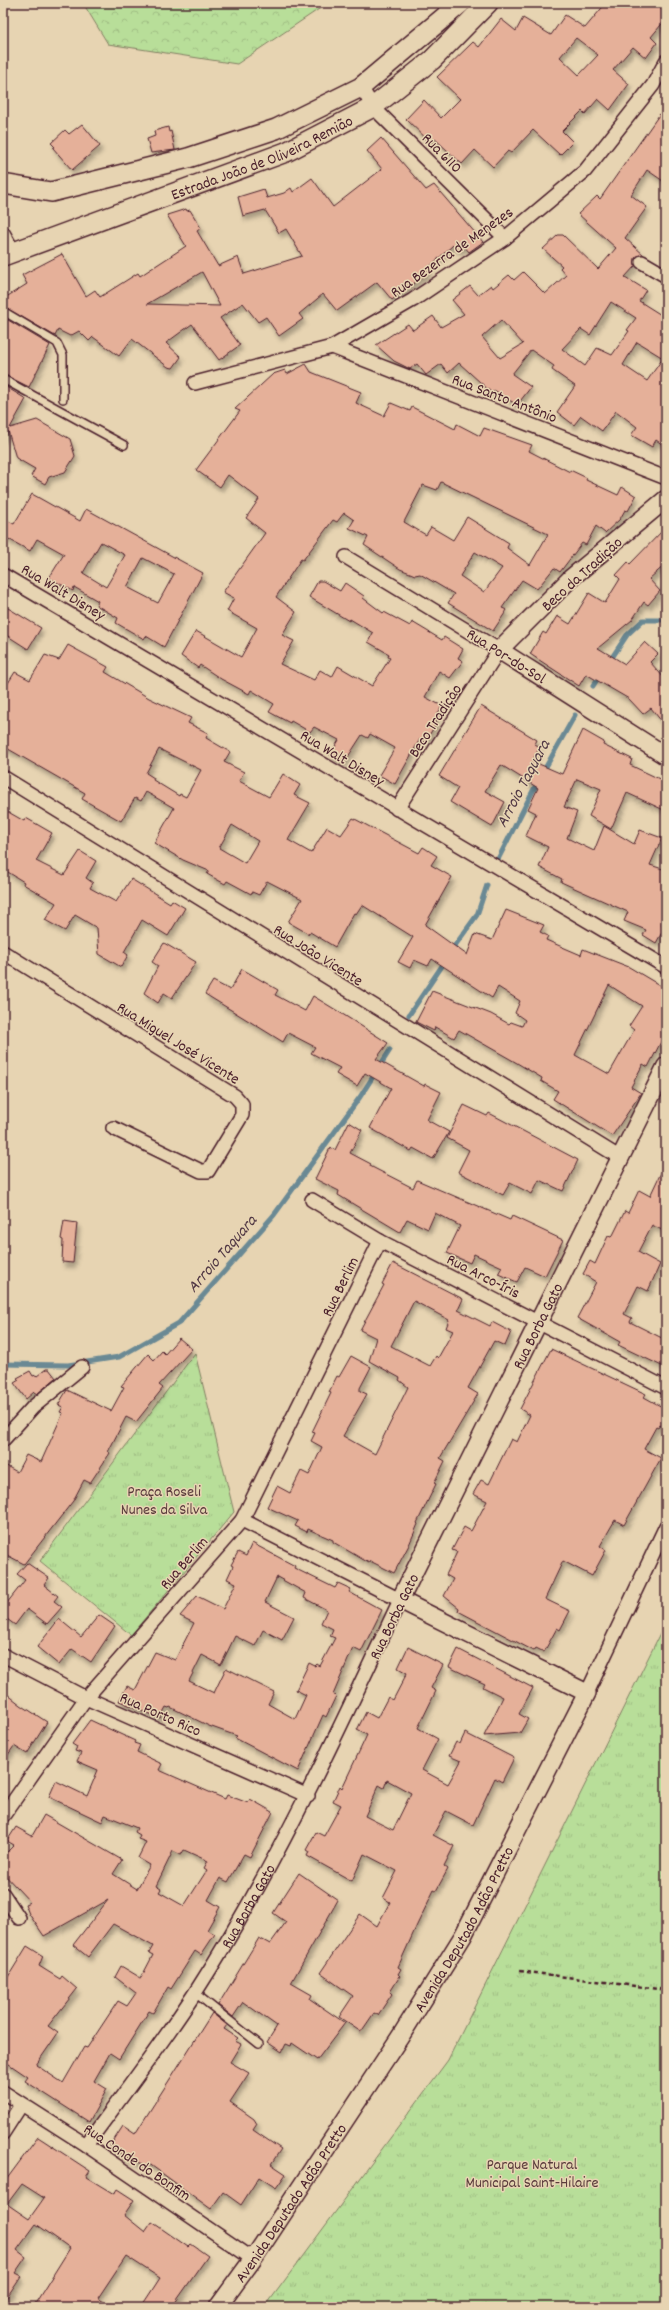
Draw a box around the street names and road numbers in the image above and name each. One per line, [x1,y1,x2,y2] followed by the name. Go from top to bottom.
[168,110,358,207] street label: Estrada João de Oliveira Remião
[416,128,467,179] street label: Rua 6110
[386,202,519,304] street label: Rua Bezerra de Menezes
[448,369,560,430] street label: Rua Santo Antônio
[537,532,628,618] street label: Beco da Tradição
[16,559,110,628] street label: Rua Walt Disney
[462,624,550,691] street label: Rua Por-do-Sol
[404,680,469,763] street label: Beco Tradição
[295,725,389,794] street label: Rua Walt Disney
[268,919,367,993] street label: Rua João Vicente
[112,997,244,1091] street label: Rua Miguel José Vicente
[442,1249,524,1306] street label: Rua Arco-Íris
[317,1253,366,1321] street label: Rua Berlim
[508,1280,570,1374] street label: Rua Borba Gato
[155,1532,215,1595] street label: Rua Berlim
[364,1570,426,1664] street label: Rua Borba Gato
[116,1687,204,1744] street label: Rua Porto Rico
[409,1843,521,2017] street label: Avenida Deputado Adão Pretto
[216,1861,283,1953] street label: Rua Borba Gato
[78,2119,195,2208] street label: Rua Conde do Bonfim
[230,2120,354,2288] street label: Avenida Deputado Adão Pretto

